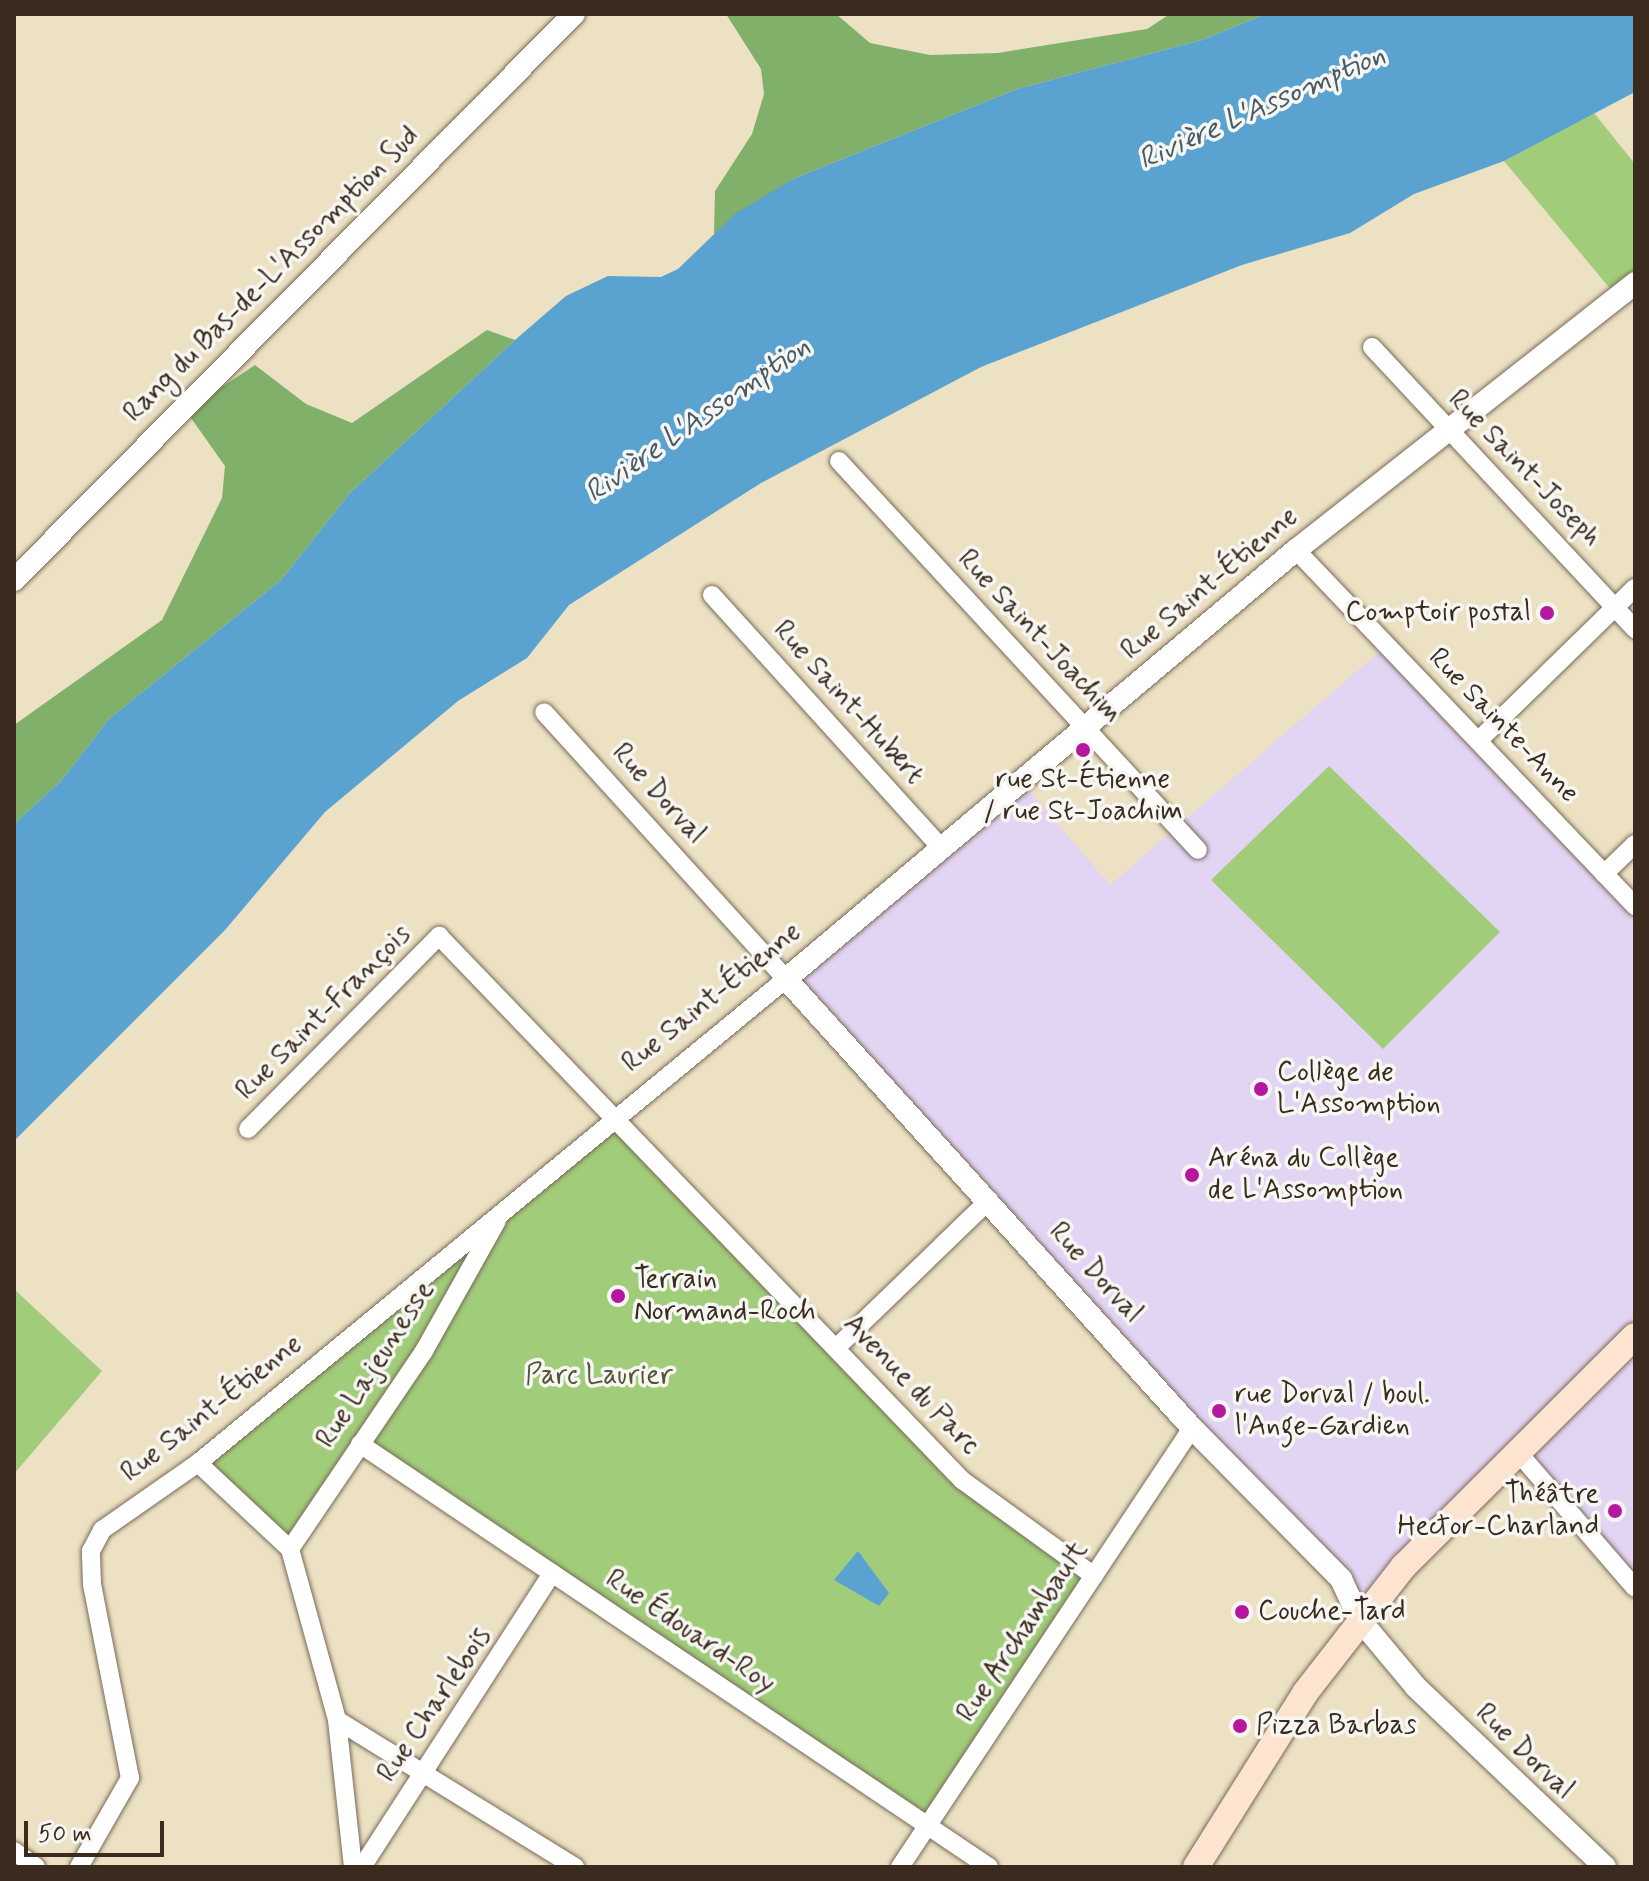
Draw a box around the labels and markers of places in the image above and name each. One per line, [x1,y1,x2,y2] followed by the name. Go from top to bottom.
[1345,596,1531,630] place label: Comptoir postal
[1538,604,1556,622] marker: Comptoir postal
[1074,741,1092,759] marker: rue St-Étienne / rue St-Joachim
[983,763,1183,829] place label: rue St-Étienne / rue St-Joachim
[1277,1056,1441,1122] place label: Collège de L'Assomption
[1252,1080,1270,1098] marker: Collège de L'Assomption
[1208,1142,1406,1208] place label: Aréna du Collège de L'Assomption
[1183,1166,1201,1184] marker: Aréna du Collège de L'Assomption
[634,1263,816,1329] place label: Terrain Normand-Roch
[609,1287,627,1305] marker: Terrain Normand-Roch
[1235,1378,1430,1444] place label: rue Dorval / boul. l'Ange-Gardien
[1210,1402,1228,1420] marker: rue Dorval / boul. l'Ange-Gardien
[1397,1478,1599,1544] place label: Théâtre Hector-Charland
[1606,1502,1624,1520] marker: Théâtre Hector-Charland
[1258,1595,1406,1629] place label: Couche-Tard
[1233,1603,1251,1621] marker: Couche-Tard
[1256,1709,1413,1743] place label: Pizza Barbas
[1231,1717,1249,1735] marker: Pizza Barbas

